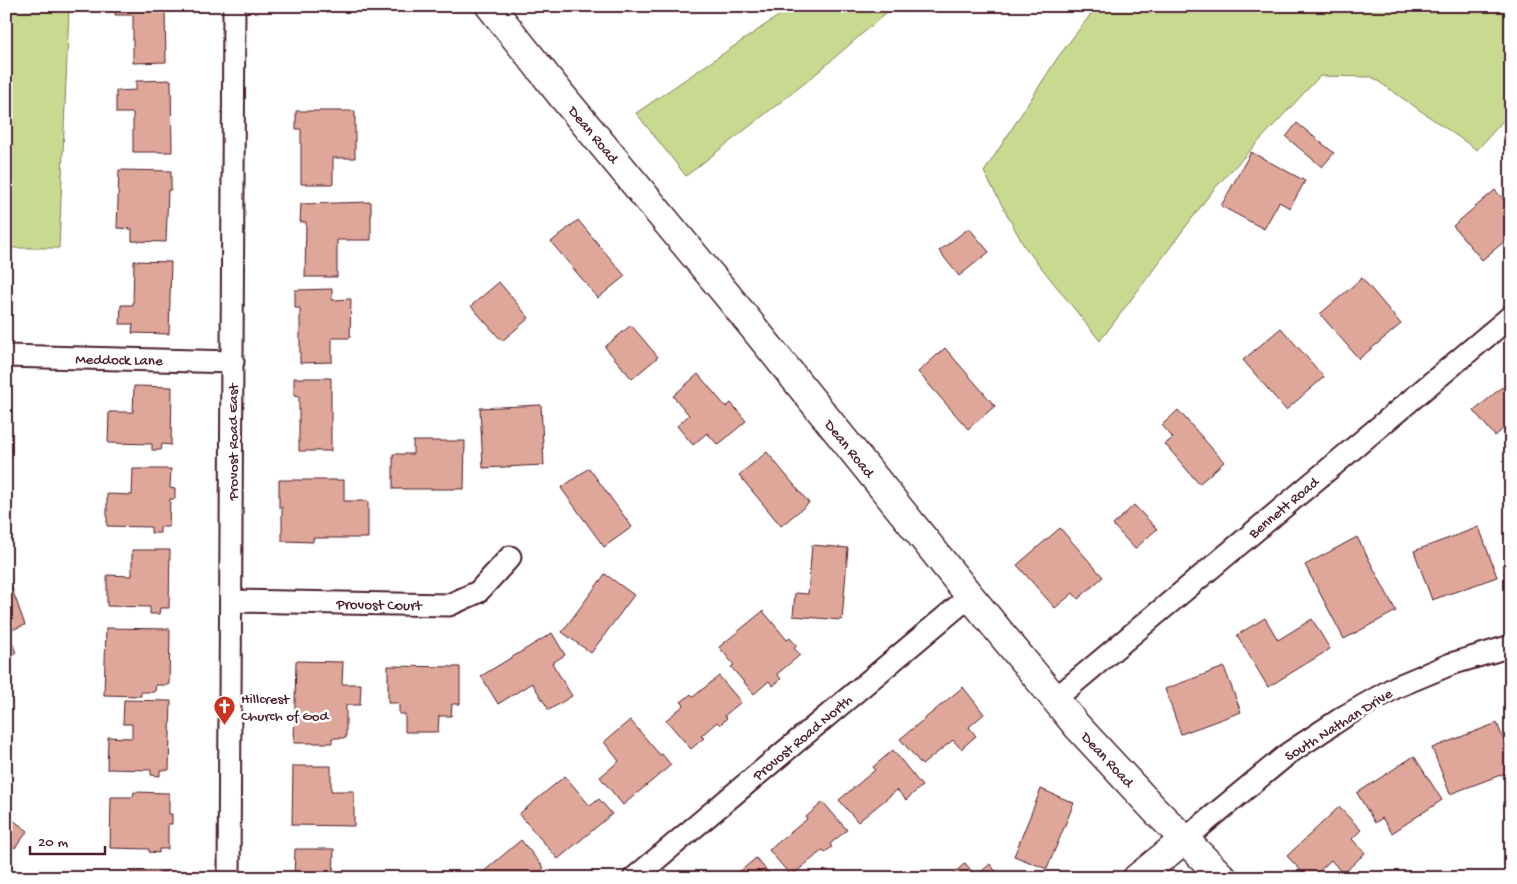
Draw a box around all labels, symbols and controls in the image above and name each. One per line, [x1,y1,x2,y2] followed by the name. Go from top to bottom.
[563,102,622,169] street label: Dean Road
[75,351,163,371] street label: Meddock Lane
[225,382,243,501] street label: Provost Road East
[819,416,878,483] street label: Dean Road
[1245,473,1324,544] street label: Bennett Road
[335,596,424,616] street label: Provost Court
[1282,685,1396,766] street label: South Nathan Drive
[241,691,329,726] place label: Hillcrest Church of God
[749,692,857,786] street label: Provost Road North
[213,695,237,726] church icon: Hillcrest Church of God
[1076,728,1138,793] street label: Dean Road
[30,824,105,856] scale bar
[38,834,68,852] text: 20 m

